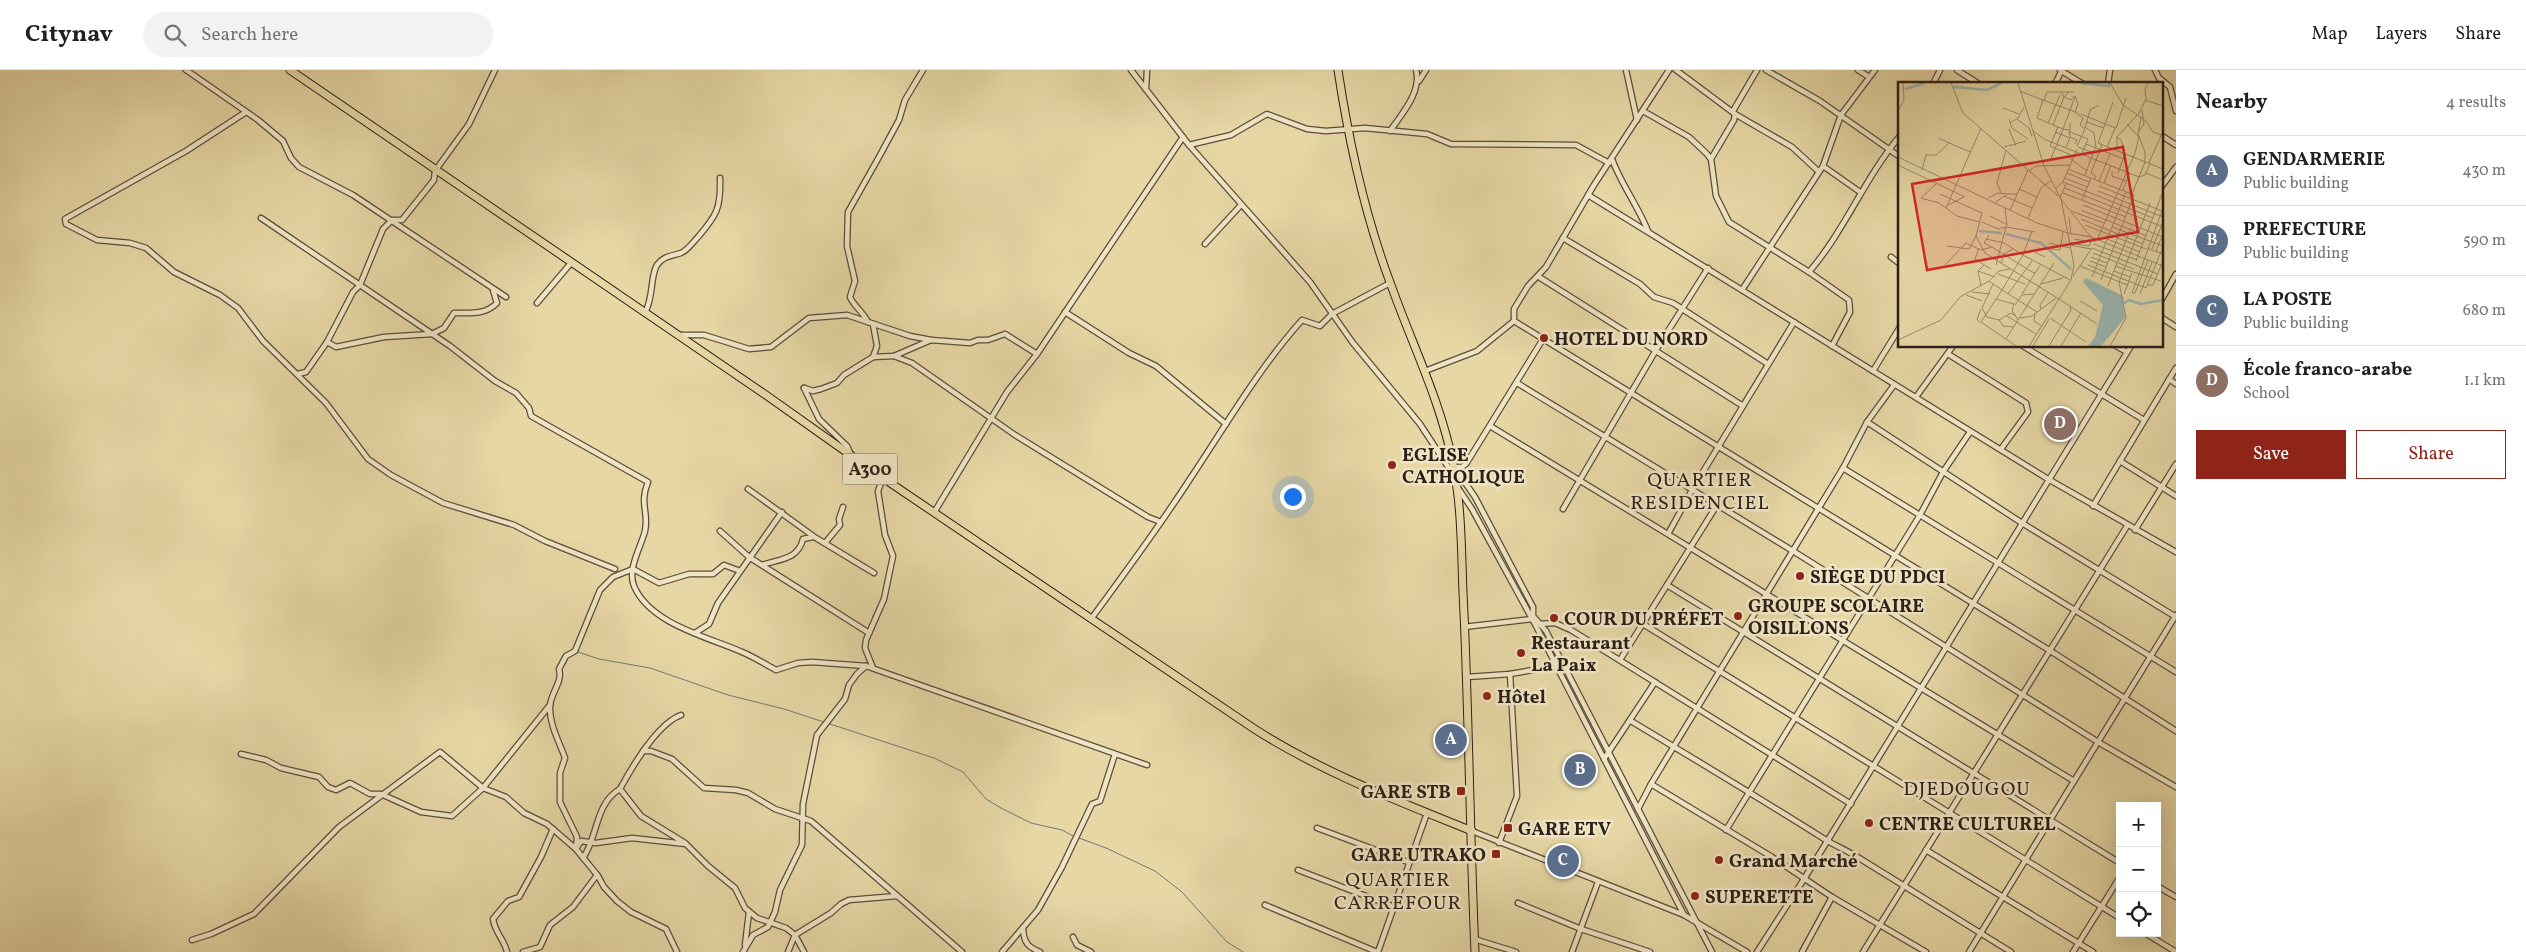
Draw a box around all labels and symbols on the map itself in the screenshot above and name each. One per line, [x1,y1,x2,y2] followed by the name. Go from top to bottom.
[1898,82,2164,348] inset map
[1554,327,1708,353] place label: HOTEL DU NORD
[1538,332,1550,344] marker: HOTEL DU NORD
[2044,405,2076,443] pin: D
[1402,443,1525,491] place label: EGLISE CATHOLIQUE
[842,454,898,484] road number: A300
[1386,459,1398,471] marker: EGLISE CATHOLIQUE
[1630,467,1770,518] district label: QUARTIER RESIDENCIEL
[1280,484,1306,510] your location
[1810,565,1945,591] place label: SIÈGE DU PDCI
[1794,570,1806,582] marker: SIÈGE DU PDCI
[1748,594,1924,642] place label: GROUPE SCOLAIRE OISILLONS
[1564,607,1724,633] place label: COUR DU PRÉFET
[1732,610,1744,622] marker: GROUPE SCOLAIRE OISILLONS
[1548,612,1560,624] marker: COUR DU PRÉFET
[1531,631,1630,679] place label: Restaurant La Paix
[1515,647,1527,659] marker: Restaurant La Paix
[1497,685,1546,711] place label: Hôtel
[1481,690,1493,702] marker: Hôtel
[1435,721,1467,759] pin: A
[1564,751,1596,789] pin: B
[1903,776,2031,804] district label: DJEDOUGOU
[1360,780,1451,806] place label: GARE STB
[1455,785,1467,797] marker: GARE STB
[1879,812,2056,838] place label: CENTRE CULTUREL
[1518,817,1611,843] place label: GARE ETV
[1863,817,1875,829] marker: CENTRE CULTUREL
[1502,822,1514,834] marker: GARE ETV
[1547,842,1579,880] pin: C
[1351,843,1486,869] place label: GARE UTRAKO
[1490,848,1502,860] marker: GARE UTRAKO
[1729,849,1858,875] place label: Grand Marché
[1713,854,1725,866] marker: Grand Marché
[1334,867,1462,918] district label: QUARTIER CARREFOUR
[1705,885,1814,911] place label: SUPERETTE
[1689,890,1701,902] marker: SUPERETTE

